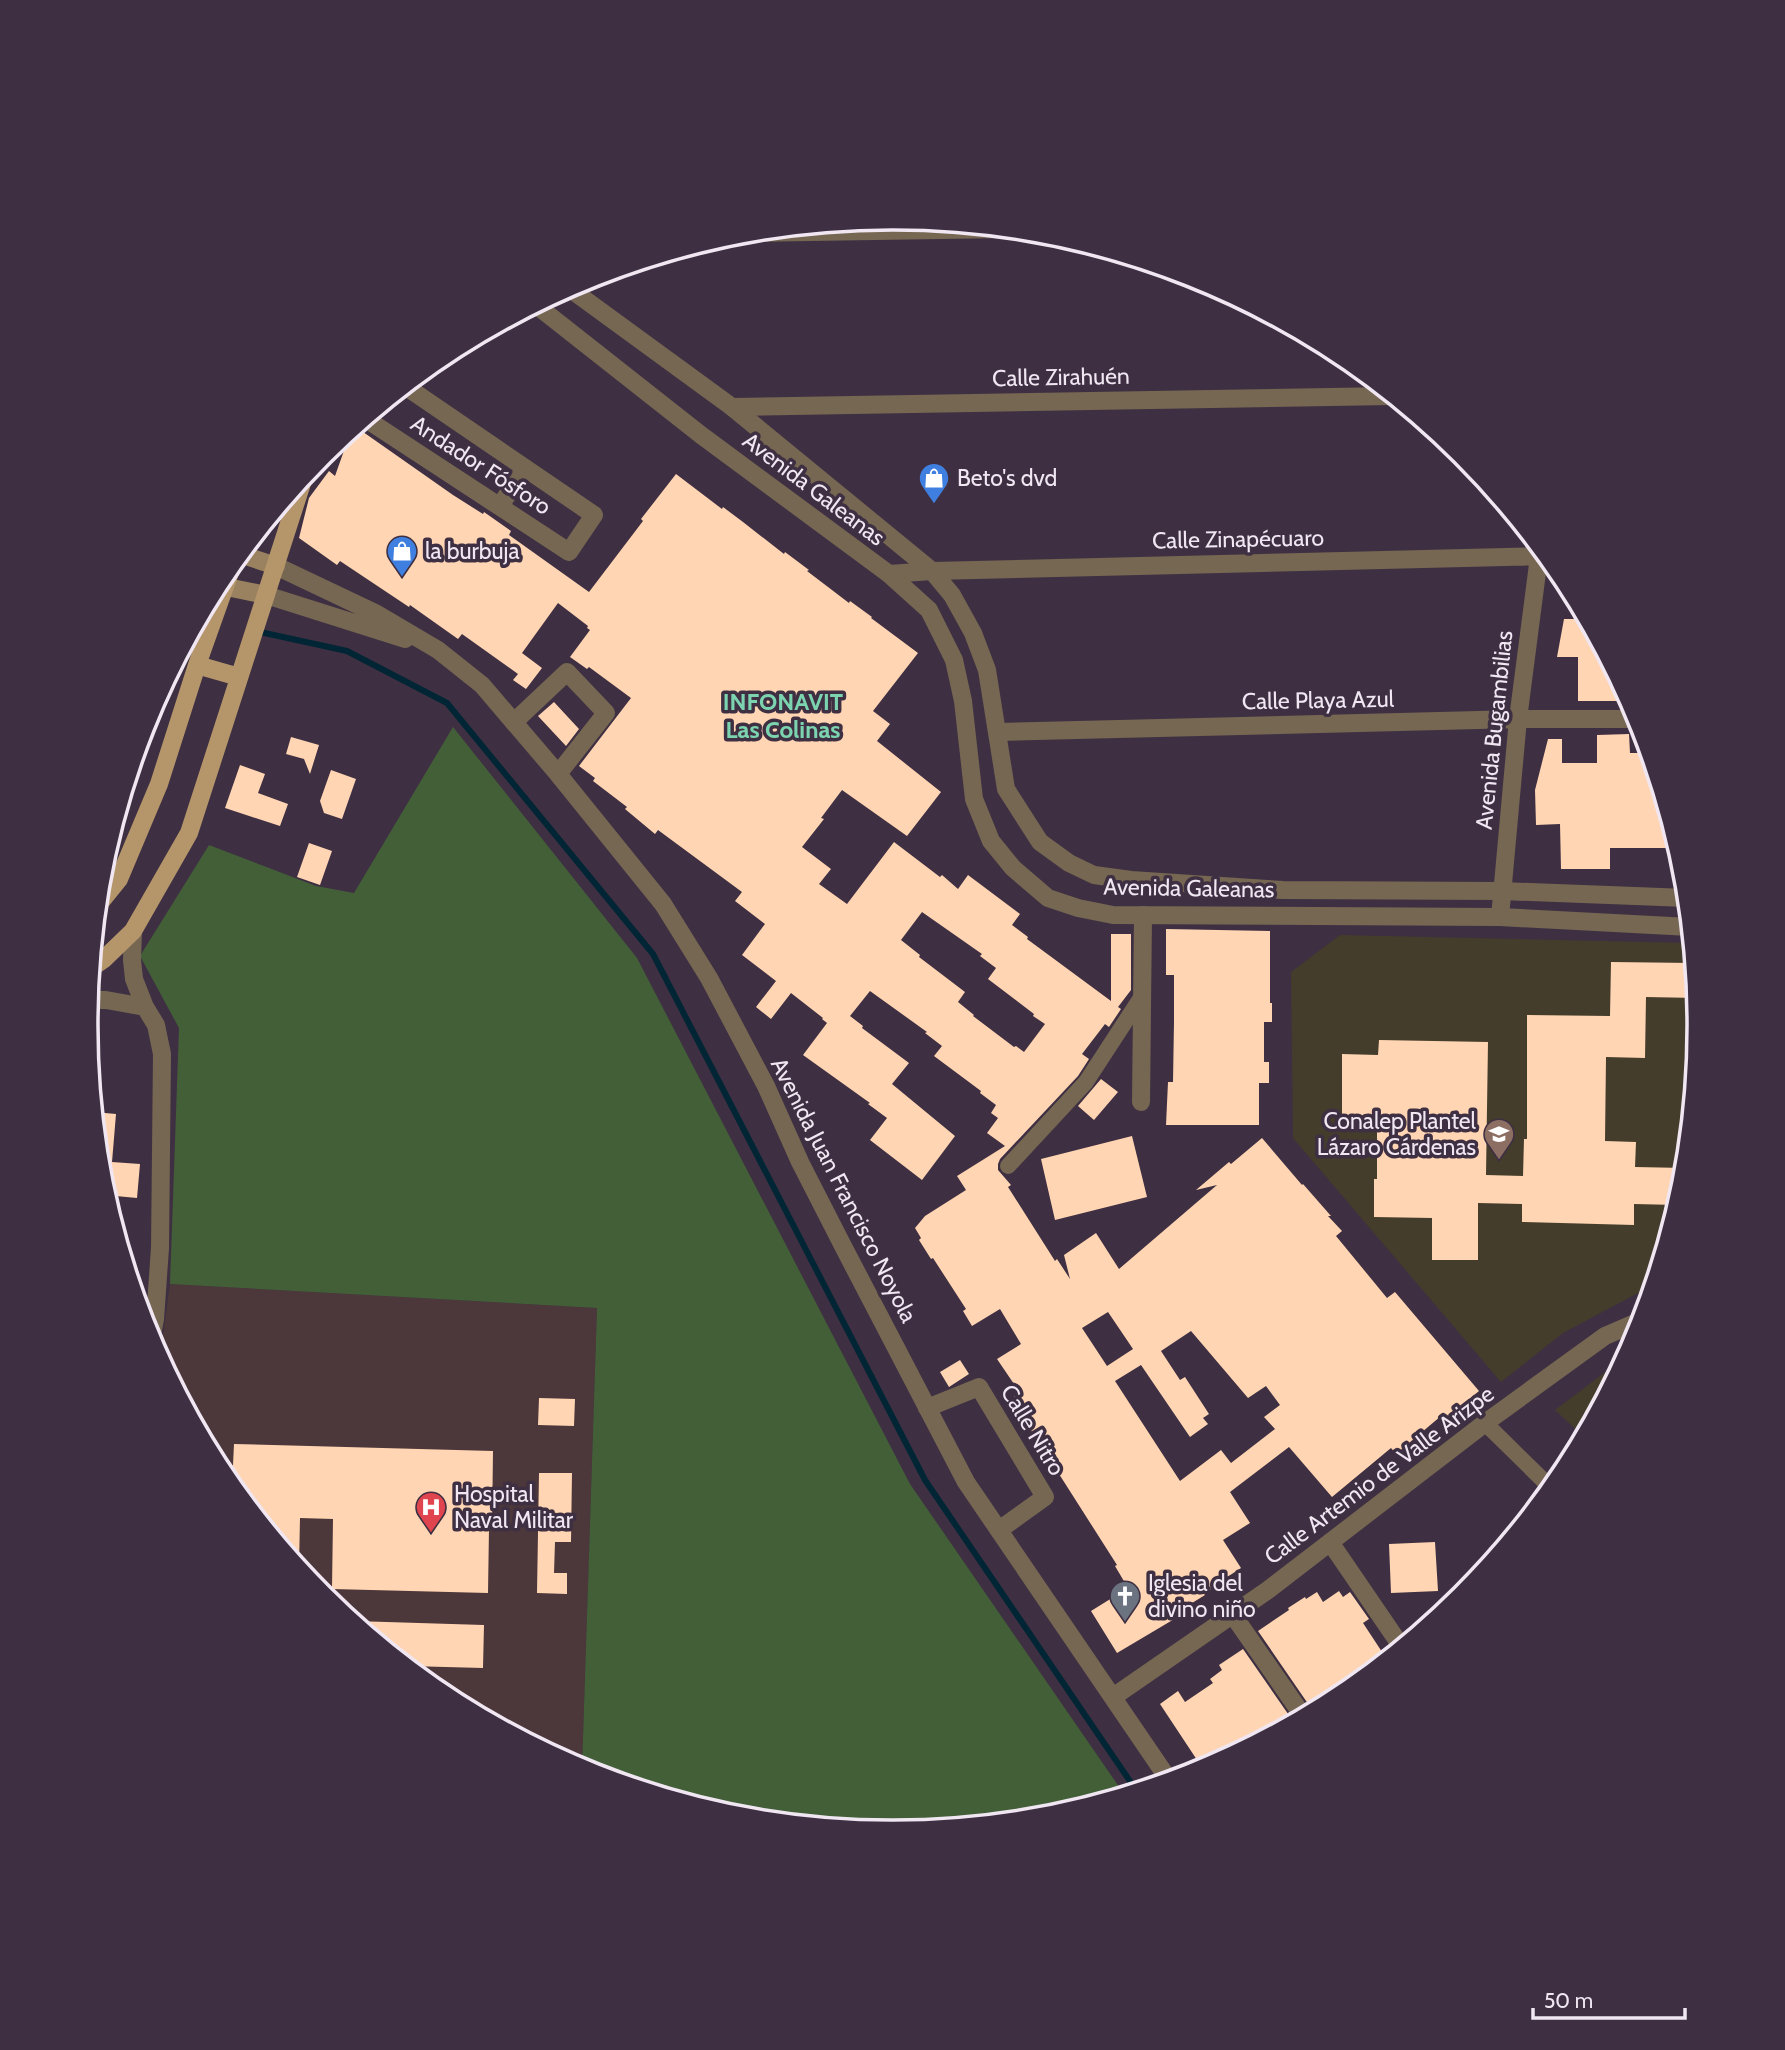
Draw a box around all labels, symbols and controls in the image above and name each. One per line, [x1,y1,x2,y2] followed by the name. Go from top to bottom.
[992,362,1130,392] street label: Calle Zirahuén
[406,409,556,521] street label: Andador Fósforo
[737,426,891,552] street label: Avenida Galeanas
[917,461,951,505] shop icon: Beto's dvd
[957,464,1057,492] place label: Beto's dvd
[1152,524,1324,554] street label: Calle Zinapécuaro
[385,534,419,578] shop icon: la burbuja
[425,537,519,565] place label: la burbuja
[1470,629,1518,831] street label: Avenida Bugambilias
[1242,685,1395,715] street label: Calle Playa Azul
[723,687,843,744] district label: INFONAVIT Las Colinas
[1103,873,1275,903] street label: Avenida Galeanas
[765,1053,923,1327] street label: Avenida Juan Francisco Noyola
[1317,1107,1477,1161] place label: Conalep Plantel Lázaro Cárdenas
[1482,1117,1516,1161] school or university icon: Conalep Plantel Lázaro Cárdenas
[995,1379,1071,1481] street label: Calle Nitro
[1259,1379,1499,1570] street label: Calle Artemio de Valle Arizpe
[454,1480,574,1534] place label: Hospital Naval Militar
[414,1490,448,1534] hospital icon: Hospital Naval Militar
[1148,1569,1256,1623] place label: Iglesia del divino niño
[1108,1579,1142,1623] church icon: Iglesia del divino niño
[1533,1976,1685,2020] scale bar
[1544,1988,1593,2013] text: 50 m

